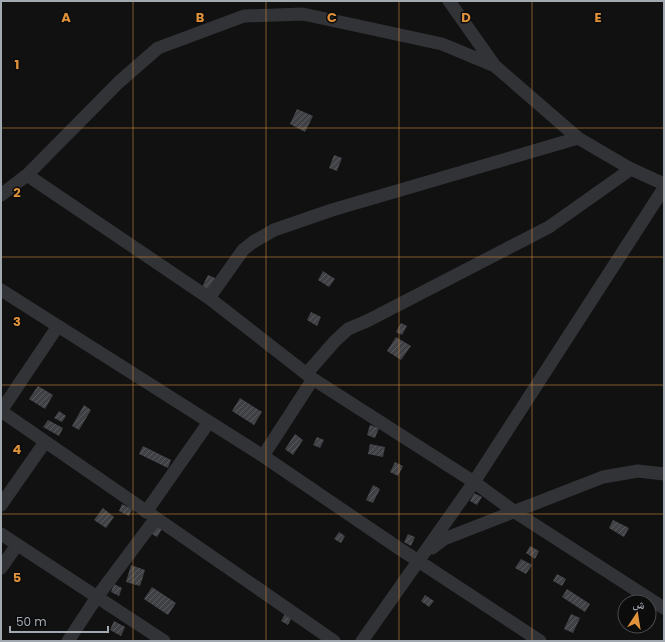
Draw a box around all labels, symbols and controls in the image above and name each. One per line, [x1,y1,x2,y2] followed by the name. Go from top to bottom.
[61,8,71,27] text: A
[196,8,205,27] text: B
[327,8,337,27] text: C
[461,8,471,27] text: D
[594,8,602,27] text: E
[15,55,19,74] text: 1
[13,183,21,202] text: 2
[13,312,21,331] text: 3
[13,440,22,459] text: 4
[13,568,21,587] text: 5
[617,594,657,634] north arrow
[632,595,647,613] text: ش
[10,608,108,634] scale bar
[16,613,47,630] text: 50 m

